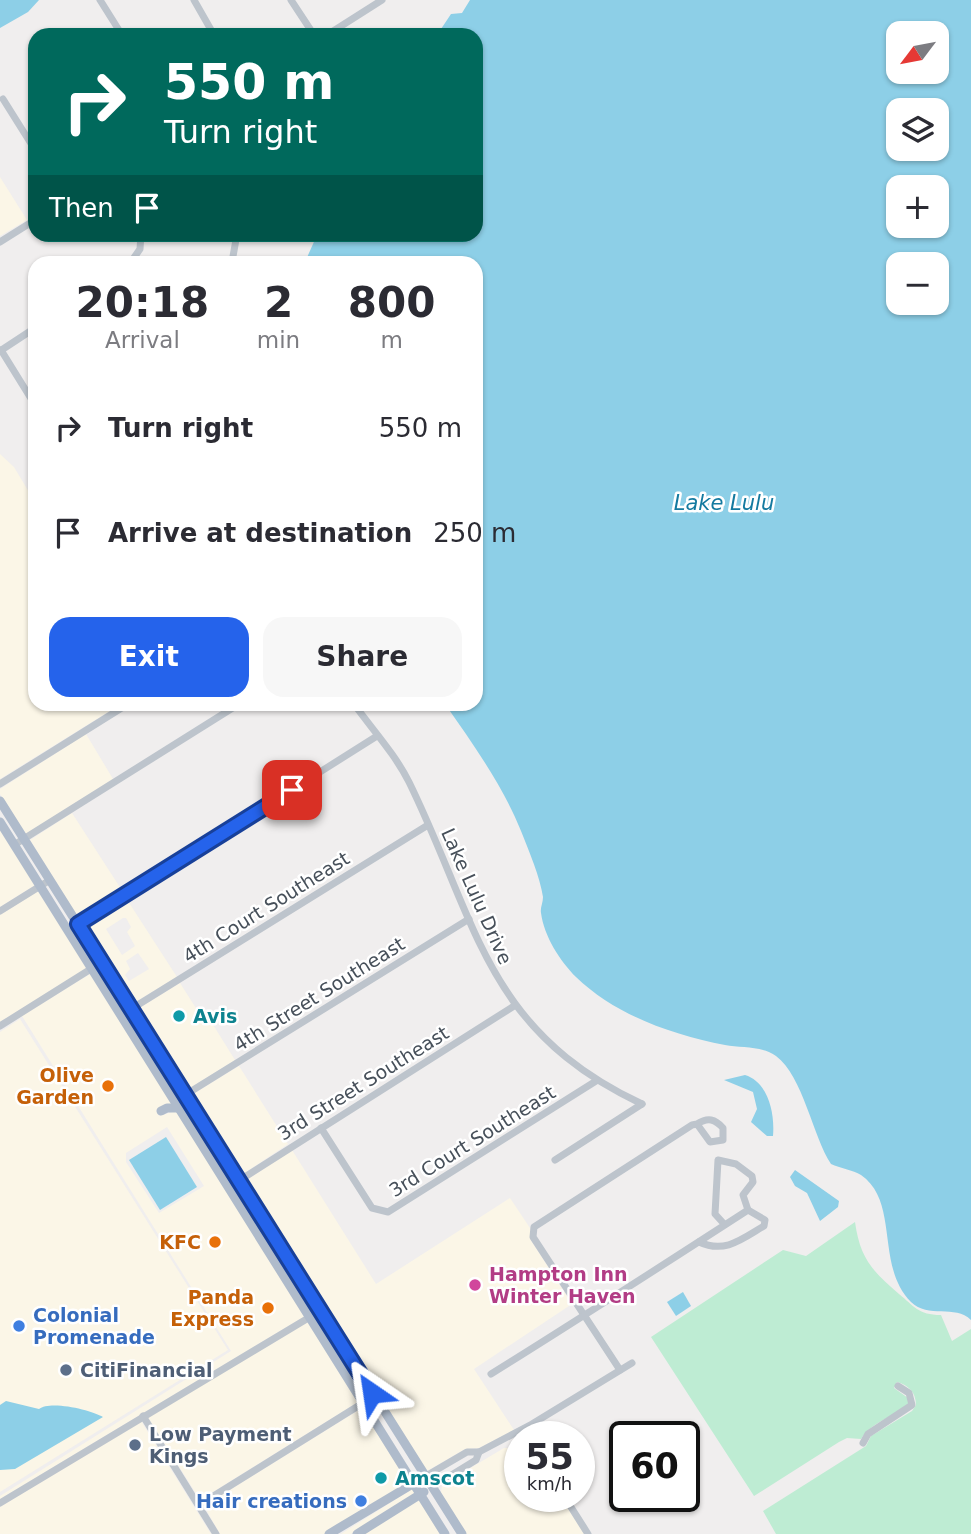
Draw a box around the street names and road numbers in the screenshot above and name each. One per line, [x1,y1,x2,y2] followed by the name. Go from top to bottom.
[437,825,517,967] street label: Lake Lulu Drive
[179,847,353,967] street label: 4th Court Southeast
[230,932,408,1056] street label: 4th Street Southeast
[273,1021,453,1145] street label: 3rd Street Southeast
[385,1081,559,1201] street label: 3rd Court Southeast

